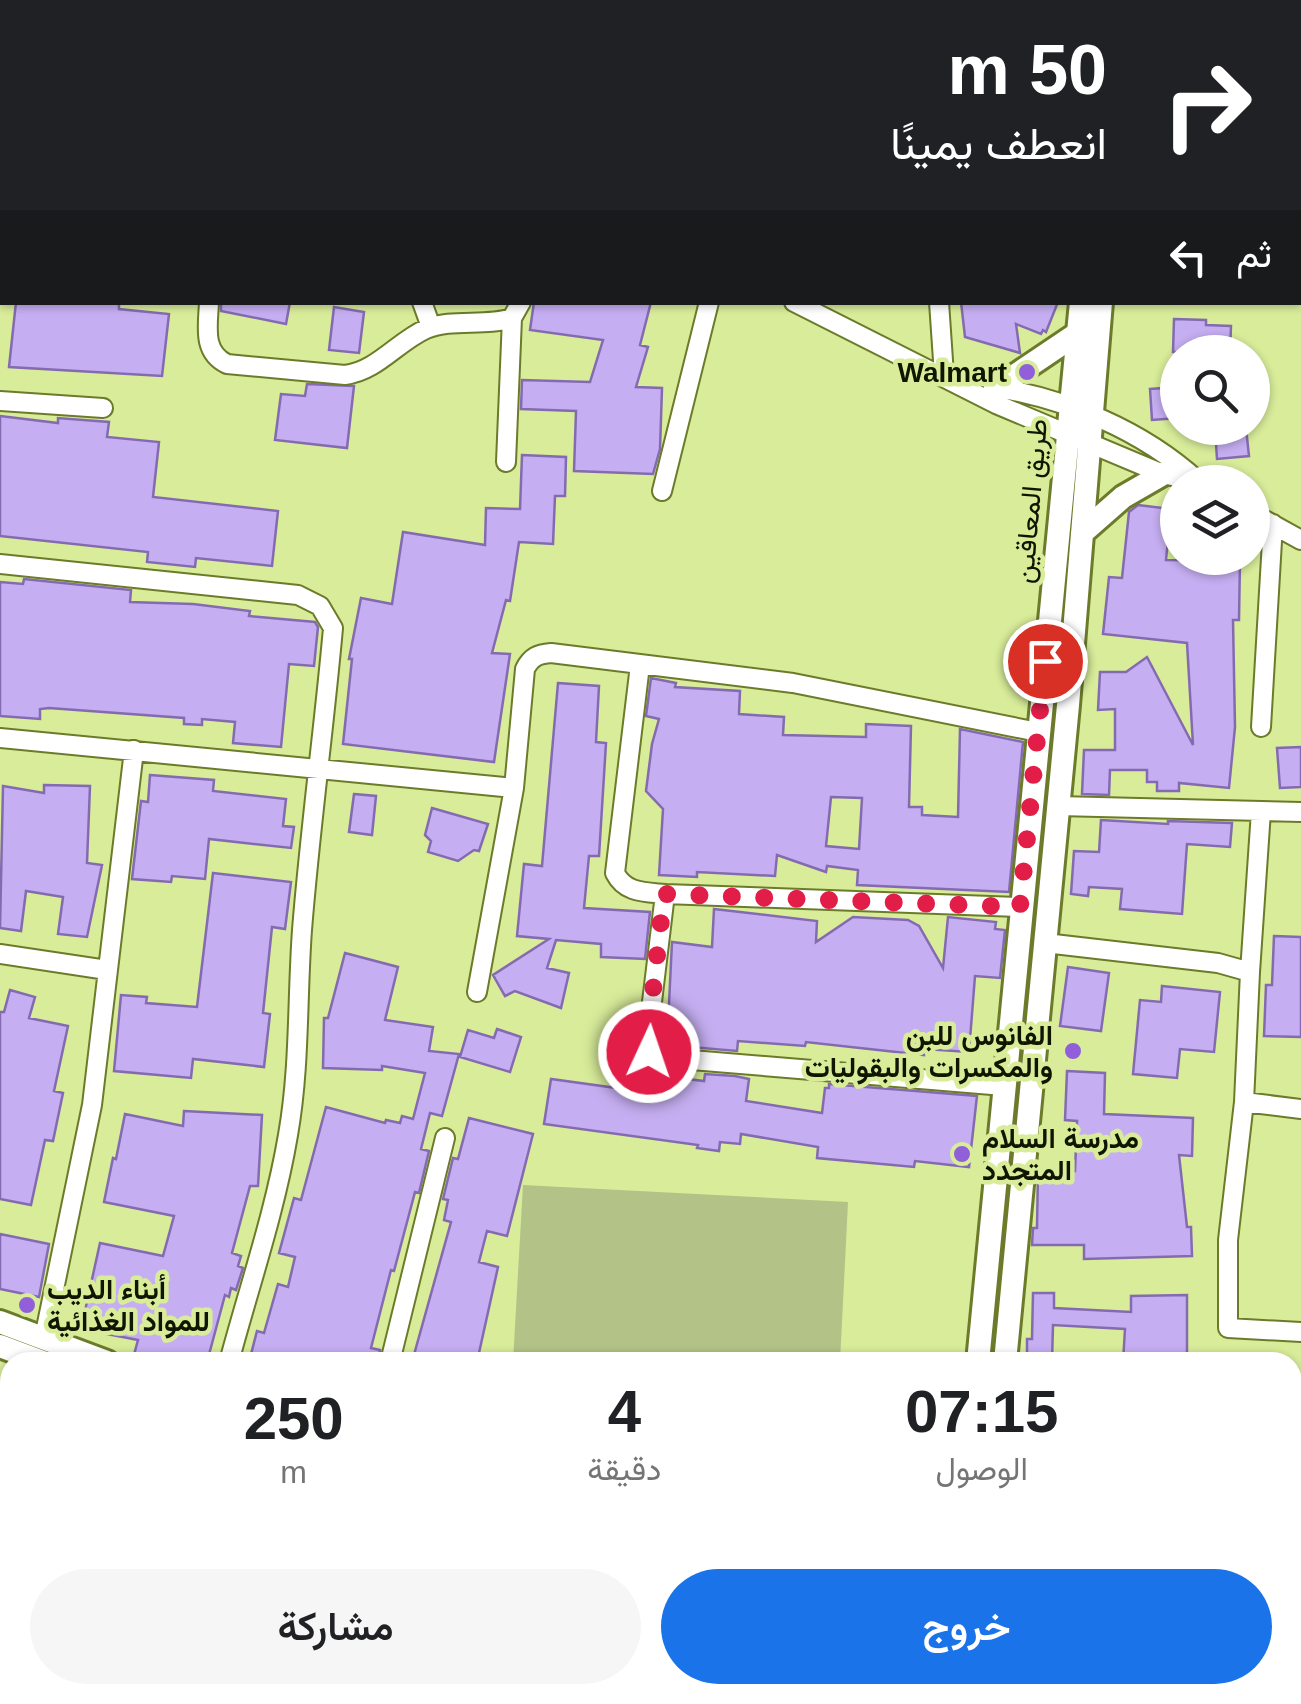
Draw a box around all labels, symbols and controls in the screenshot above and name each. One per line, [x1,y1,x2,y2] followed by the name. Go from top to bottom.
[947,31,1107,109] text: 50 m
[1142,40,1272,170] icon: right
[890,118,1107,169] text: انعطف يمينًا
[1161,230,1216,285] icon: left
[1236,233,1272,275] text: ثم
[1160,335,1270,575] map controls
[1160,335,1270,445] button: search
[898,357,1007,388] place label: Walmart
[1016,361,1038,383] marker: Walmart
[1008,417,1055,585] street label: طريق المعاقين
[1160,465,1270,575] button: layers
[1003,619,1088,704] pin
[1018,634,1073,689] icon: arrive
[597,1000,701,1104] position arrow
[805,1020,1053,1085] place label: الفانوس للبن والمكسرات والبقوليات
[1062,1040,1084,1062] marker: الفانوس للبن والمكسرات والبقوليات
[982,1123,1139,1187] place label: مدرسة السلام المتجدد
[951,1143,973,1165] marker: مدرسة السلام المتجدد
[47,1274,210,1339] place label: أبناء الديب للمواد الغذائية
[16,1294,38,1316] marker: أبناء الديب للمواد الغذائية
[608,1378,641,1445] text: 4
[905,1378,1058,1445] text: 07:15
[244,1385,344,1452] text: 250
[587,1451,661,1487] text: دقيقة
[936,1451,1028,1487] text: الوصول
[280,1454,307,1490] text: m
[30,1569,641,1684] button: مشاركة
[661,1569,1272,1684] button: خروج

